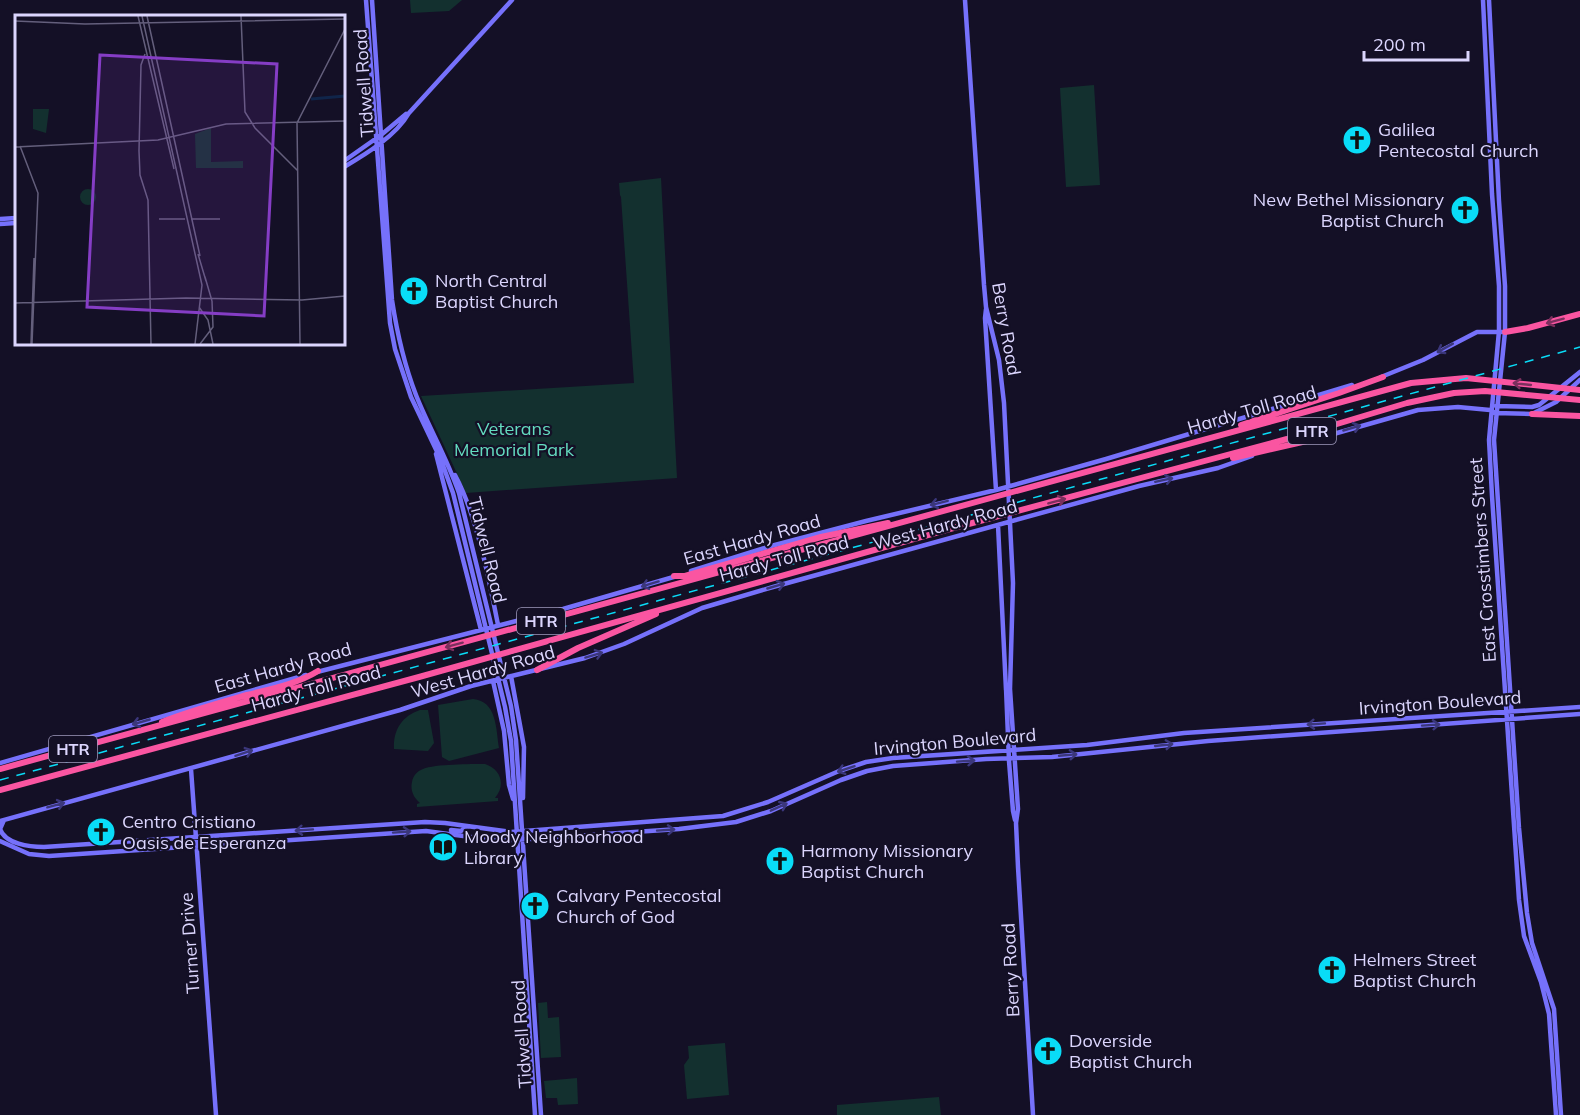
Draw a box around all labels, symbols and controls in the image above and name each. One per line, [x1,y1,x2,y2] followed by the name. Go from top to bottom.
[15,15,345,345] inset map
[1364,24,1468,62] scale bar
[348,28,379,138] street label: Tidwell Road
[1373,33,1426,56] text: 200 m
[1378,118,1539,162] place label: Galilea Pentecostal Church
[1341,124,1373,156] church icon: Galilea Pentecostal Church
[1253,188,1444,232] place label: New Bethel Missionary Baptist Church
[1449,194,1481,226] church icon: New Bethel Missionary Baptist Church
[435,269,558,313] place label: North Central Baptist Church
[398,275,430,307] church icon: North Central Baptist Church
[987,281,1026,377] street label: Berry Road
[1546,316,1565,327] one-way arrow
[1437,342,1454,354] one-way arrow
[1512,378,1532,389] one-way arrow
[1185,380,1319,439] street label: Hardy Toll Road
[454,417,575,461] park label: Veterans Memorial Park
[1288,418,1336,444] road number: HTR
[1342,422,1361,433] one-way arrow
[1464,457,1501,663] street label: East Crosstimbers Street
[1154,474,1173,485] one-way arrow
[463,494,512,605] street label: Tidwell Road
[870,494,1020,555] street label: West Hardy Road
[1047,494,1066,506] one-way arrow
[930,498,949,510] one-way arrow
[681,509,823,570] street label: East Hardy Road
[717,530,851,587] street label: Hardy Toll Road
[641,579,660,590] one-way arrow
[766,580,785,591] one-way arrow
[517,608,565,634] road number: HTR
[212,637,354,698] street label: East Hardy Road
[408,640,558,703] street label: West Hardy Road
[445,640,464,651] one-way arrow
[584,649,603,660] one-way arrow
[249,660,383,717] street label: Hardy Toll Road
[1358,685,1522,720] street label: Irvington Boulevard
[131,717,150,728] one-way arrow
[1306,719,1326,730] one-way arrow
[1421,719,1441,730] one-way arrow
[873,723,1037,760] street label: Irvington Boulevard
[49,736,97,762] road number: HTR
[1154,739,1174,750] one-way arrow
[234,747,253,758] one-way arrow
[1058,749,1078,760] one-way arrow
[955,755,975,766] one-way arrow
[837,764,856,775] one-way arrow
[46,799,65,811] one-way arrow
[770,801,788,812] one-way arrow
[122,810,287,854] place label: Centro Cristiano Oasis de Esperanza
[85,816,117,848] church icon: Centro Cristiano Oasis de Esperanza
[294,825,314,836] one-way arrow
[464,825,644,869] place label: Moody Neighborhood Library
[656,825,676,836] one-way arrow
[392,827,412,838] one-way arrow
[427,831,459,863] library icon: Moody Neighborhood Library
[801,839,973,883] place label: Harmony Missionary Baptist Church
[764,845,796,877] church icon: Harmony Missionary Baptist Church
[556,884,722,928] place label: Calvary Pentecostal Church of God
[519,890,551,922] church icon: Calvary Pentecostal Church of God
[174,892,205,994] street label: Turner Drive
[997,922,1024,1018] street label: Berry Road
[1353,948,1476,992] place label: Helmers Street Baptist Church
[1316,954,1348,986] church icon: Helmers Street Baptist Church
[506,979,537,1089] street label: Tidwell Road
[1069,1029,1192,1073] place label: Doverside Baptist Church
[1032,1035,1064,1067] church icon: Doverside Baptist Church

